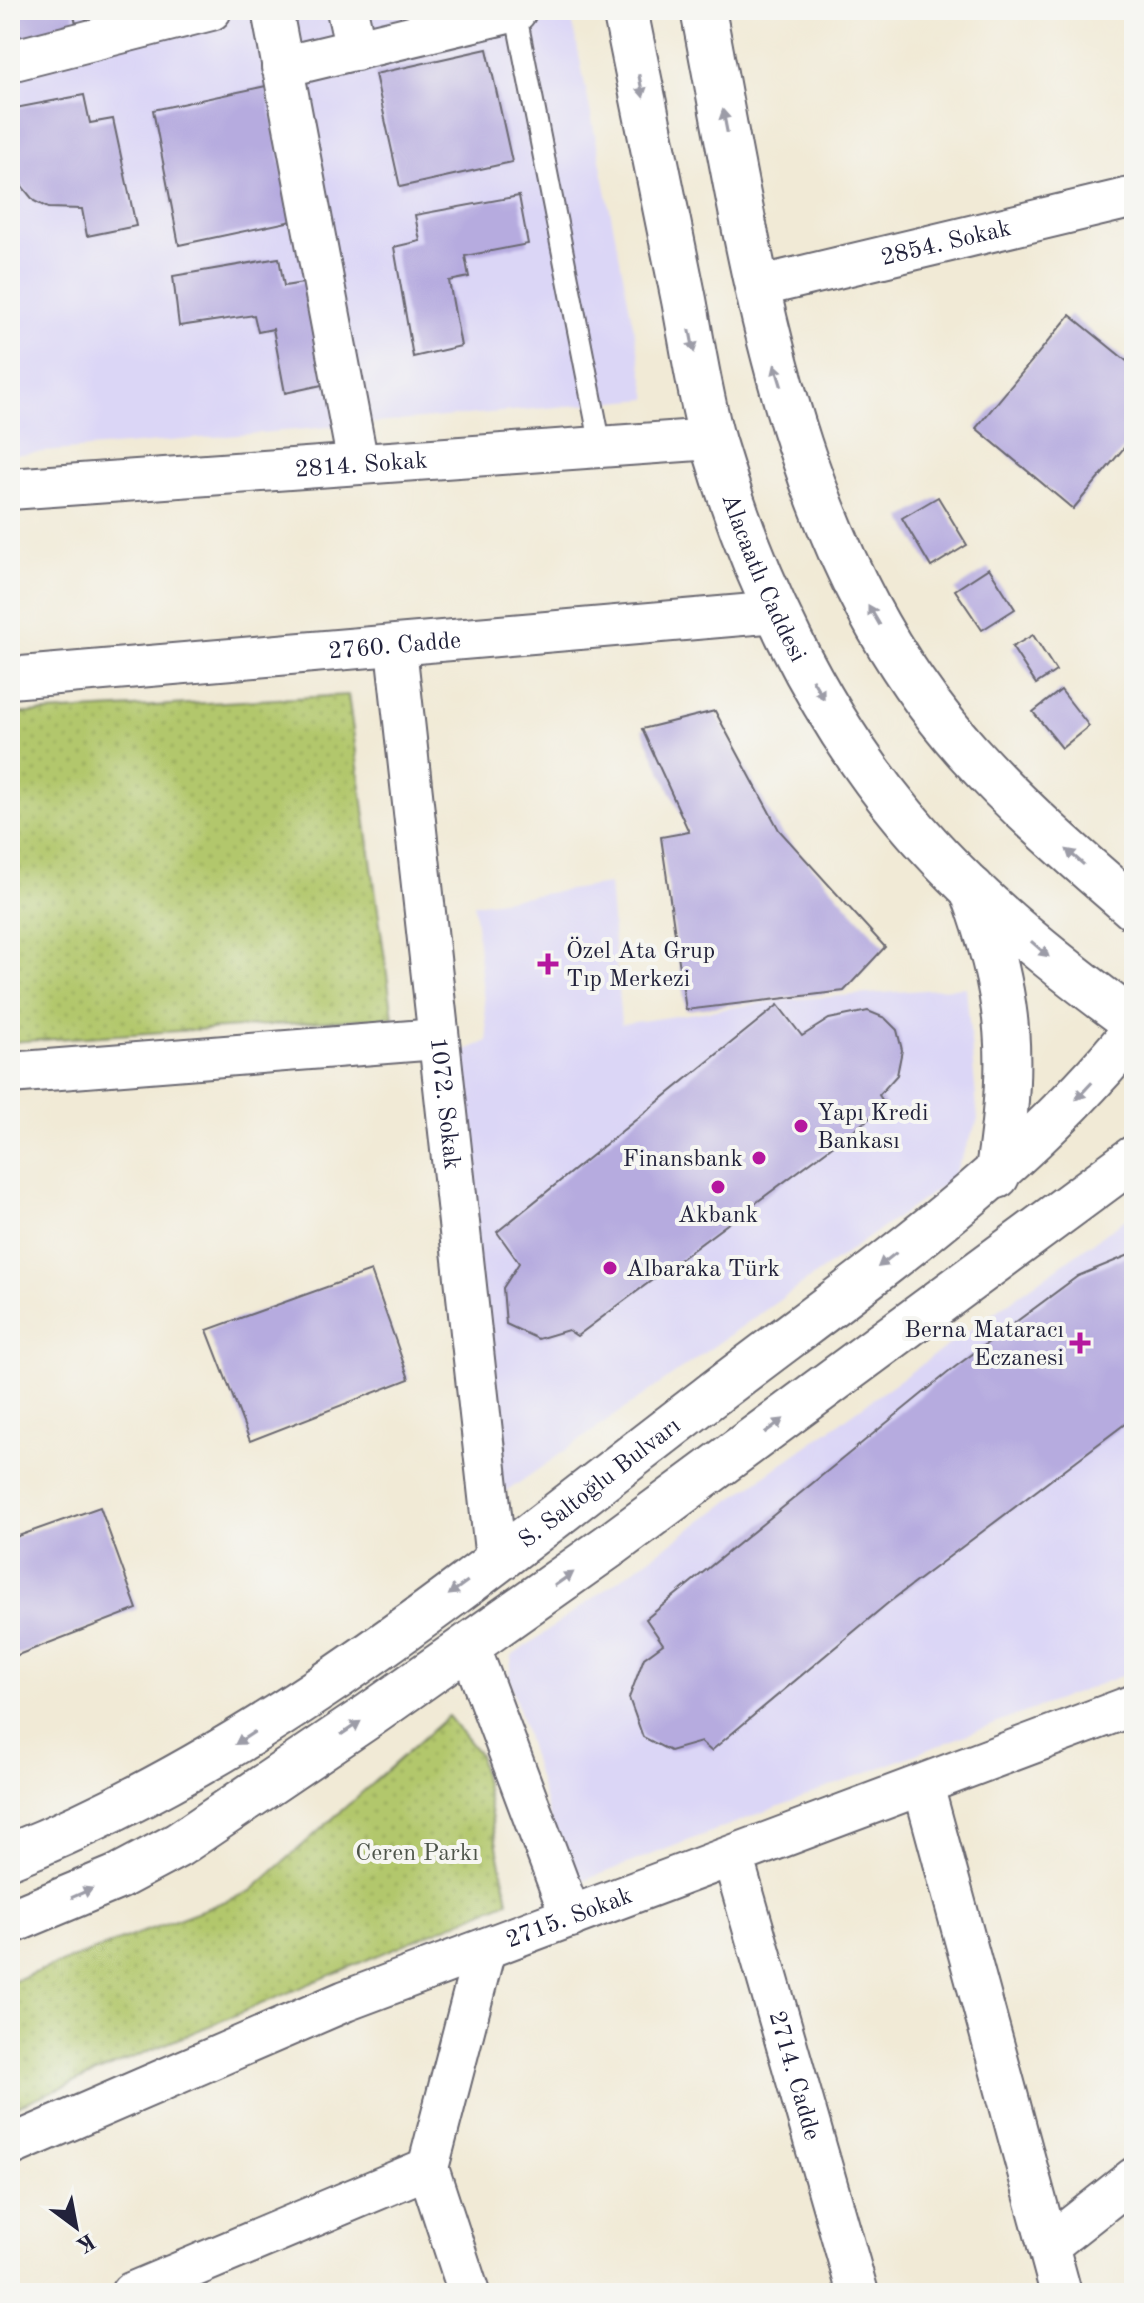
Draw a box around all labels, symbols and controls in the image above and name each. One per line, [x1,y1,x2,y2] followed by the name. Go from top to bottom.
[635,74,647,99] one-way arrow
[718,108,730,133] one-way arrow
[879,217,1014,271] street label: 2854. Sokak
[686,329,699,354] one-way arrow
[771,363,784,387] one-way arrow
[294,449,428,483] street label: 2814. Sokak
[716,491,809,666] street label: Alacaatlı Caddesi
[867,604,881,627] one-way arrow
[327,629,462,665] street label: 2760. Cadde
[810,678,824,700] one-way arrow
[1066,849,1086,866] one-way arrow
[566,936,715,992] place label: Özel Ata Grup Tıp Merkezi
[1029,940,1049,957] one-way arrow
[537,953,559,975] marker: Özel Ata Grup Tıp Merkezi
[425,1036,463,1171] street label: 1072. Sokak
[1075,1081,1093,1100] one-way arrow
[817,1102,928,1154] place label: Yapı Kredi Bankası
[792,1117,810,1135] marker: Yapı Kredi Bankası
[623,1148,743,1172] place label: Finansbank
[750,1149,768,1167] marker: Finansbank
[709,1178,727,1196] marker: Akbank
[678,1204,758,1228] place label: Akbank
[877,1252,897,1268] one-way arrow
[626,1258,780,1282] place label: Albaraka Türk
[601,1259,619,1277] marker: Albaraka Türk
[904,1319,1064,1371] place label: Berna Mataracı Eczanesi
[1071,1334,1089,1352] marker: Berna Mataracı Eczanesi
[515,1414,685,1554] street label: S. Saltoğlu Bulvarı
[764,1419,785,1434] one-way arrow
[553,1572,574,1587] one-way arrow
[447,1580,468,1595] one-way arrow
[340,1721,362,1736] one-way arrow
[235,1730,256,1745] one-way arrow
[355,1842,479,1866] park label: Ceren Parkı
[503,1884,636,1953] street label: 2715. Sokak
[70,1886,94,1900] one-way arrow
[764,2008,823,2143] street label: 2714. Cadde
[36,2187,116,2267] north arrow
[72,2228,99,2256] text: K

